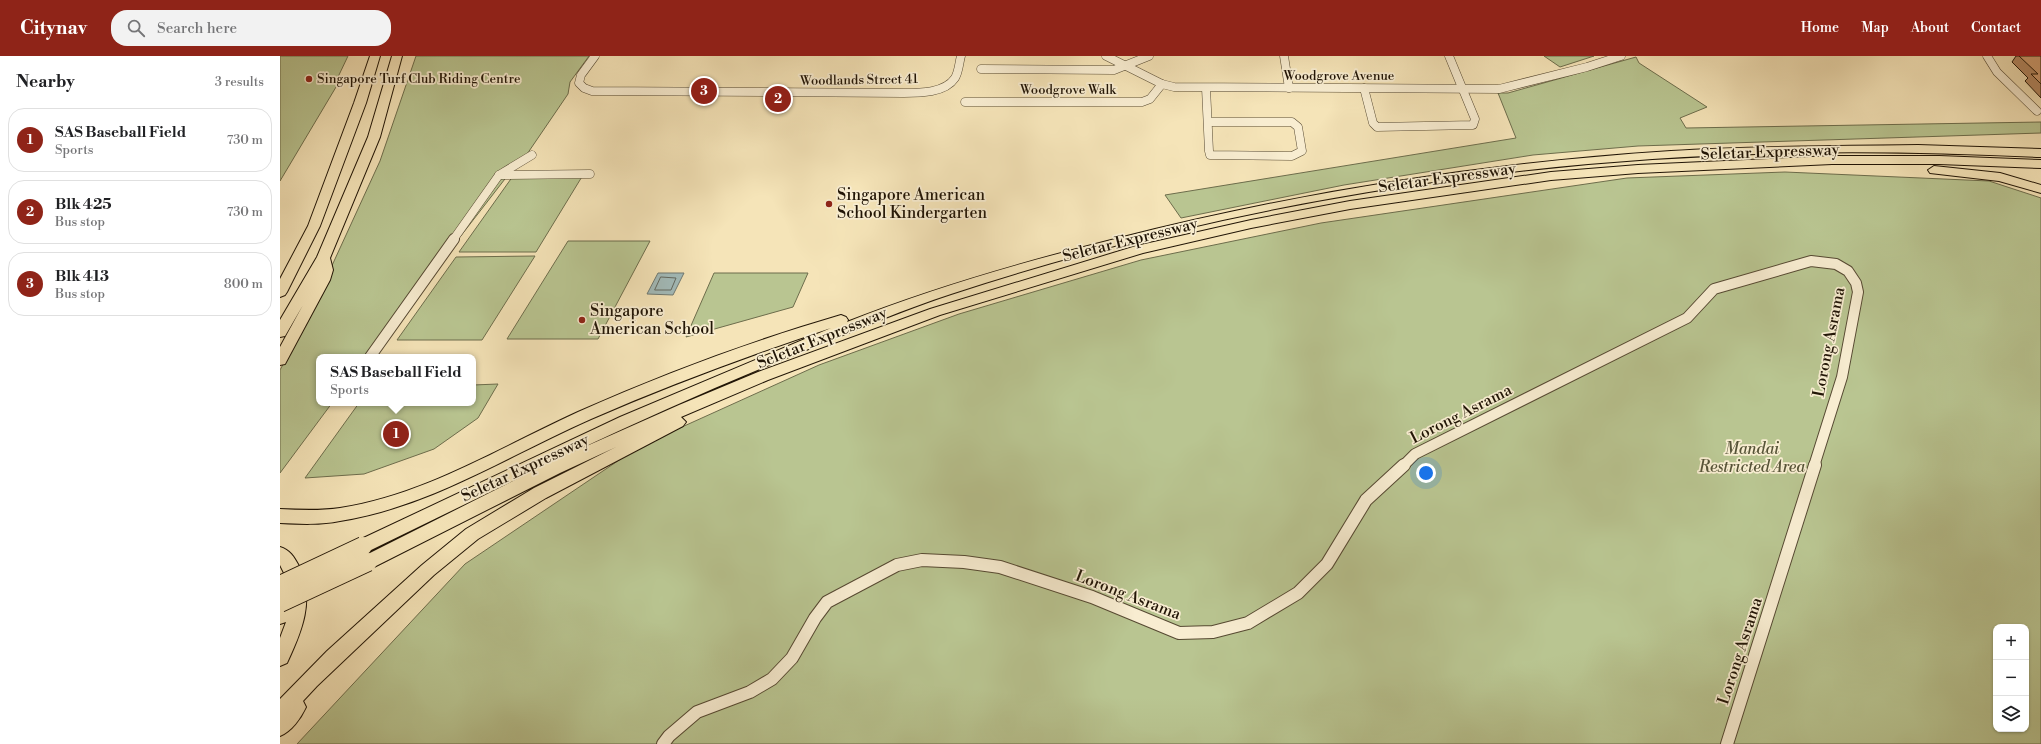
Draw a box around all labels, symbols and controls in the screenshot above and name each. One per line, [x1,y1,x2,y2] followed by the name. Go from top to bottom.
[111,10,391,46] search box
[20,16,87,40] text: Citynav
[125,17,147,39] icon: search
[157,19,237,38] text: Search here
[1801,19,1839,37] text: Home
[1861,19,1889,37] text: Map
[1911,19,1949,37] text: About
[1971,19,2021,37] text: Contact
[1283,68,1395,84] street label: Woodgrove Avenue
[16,71,75,93] text: Nearby
[317,71,521,87] place label: Singapore Turf Club Riding Centre
[799,71,919,89] street label: Woodlands Street 41
[215,74,264,90] text: 3 results
[304,74,314,84] marker: Singapore Turf Club Riding Centre
[691,76,717,106] pin: 3
[1019,82,1117,98] street label: Woodgrove Walk
[765,84,791,114] pin: 2
[55,123,186,142] text: SAS Baseball Field
[27,132,33,148] text: 1
[227,132,263,148] text: 730 m
[1700,140,1840,164] street label: Seletar Expressway
[55,142,94,158] text: Sports
[1377,158,1517,198] street label: Seletar Expressway
[837,185,987,223] place label: Singapore American School Kindergarten
[55,195,112,214] text: Blk 425
[824,199,834,209] marker: Singapore American School Kindergarten
[26,204,34,220] text: 2
[227,204,263,220] text: 730 m
[1060,213,1200,266] street label: Seletar Expressway
[55,214,105,230] text: Bus stop
[55,267,109,286] text: Blk 413
[26,276,34,292] text: 3
[224,276,263,292] text: 800 m
[1809,285,1850,399] street label: Lorong Asrama
[55,286,105,302] text: Bus stop
[589,301,714,339] place label: Singapore American School
[754,303,890,373] street label: Seletar Expressway
[577,315,587,325] marker: Singapore American School
[316,354,476,406] popup
[330,363,462,382] text: SAS Baseball Field
[1407,379,1516,448] street label: Lorong Asrama
[330,382,369,398] text: Sports
[383,419,409,449] pin: 1
[458,430,592,506] street label: Seletar Expressway
[1698,439,1805,477] park label: Mandai Restricted Area
[1416,463,1436,483] your location
[1072,566,1184,625] street label: Lorong Asrama
[1713,594,1767,707] street label: Lorong Asrama
[1993,624,2029,732] map controls
[1993,624,2029,660] button: +
[1993,660,2029,696] button: −
[1993,696,2029,732] button: layers

